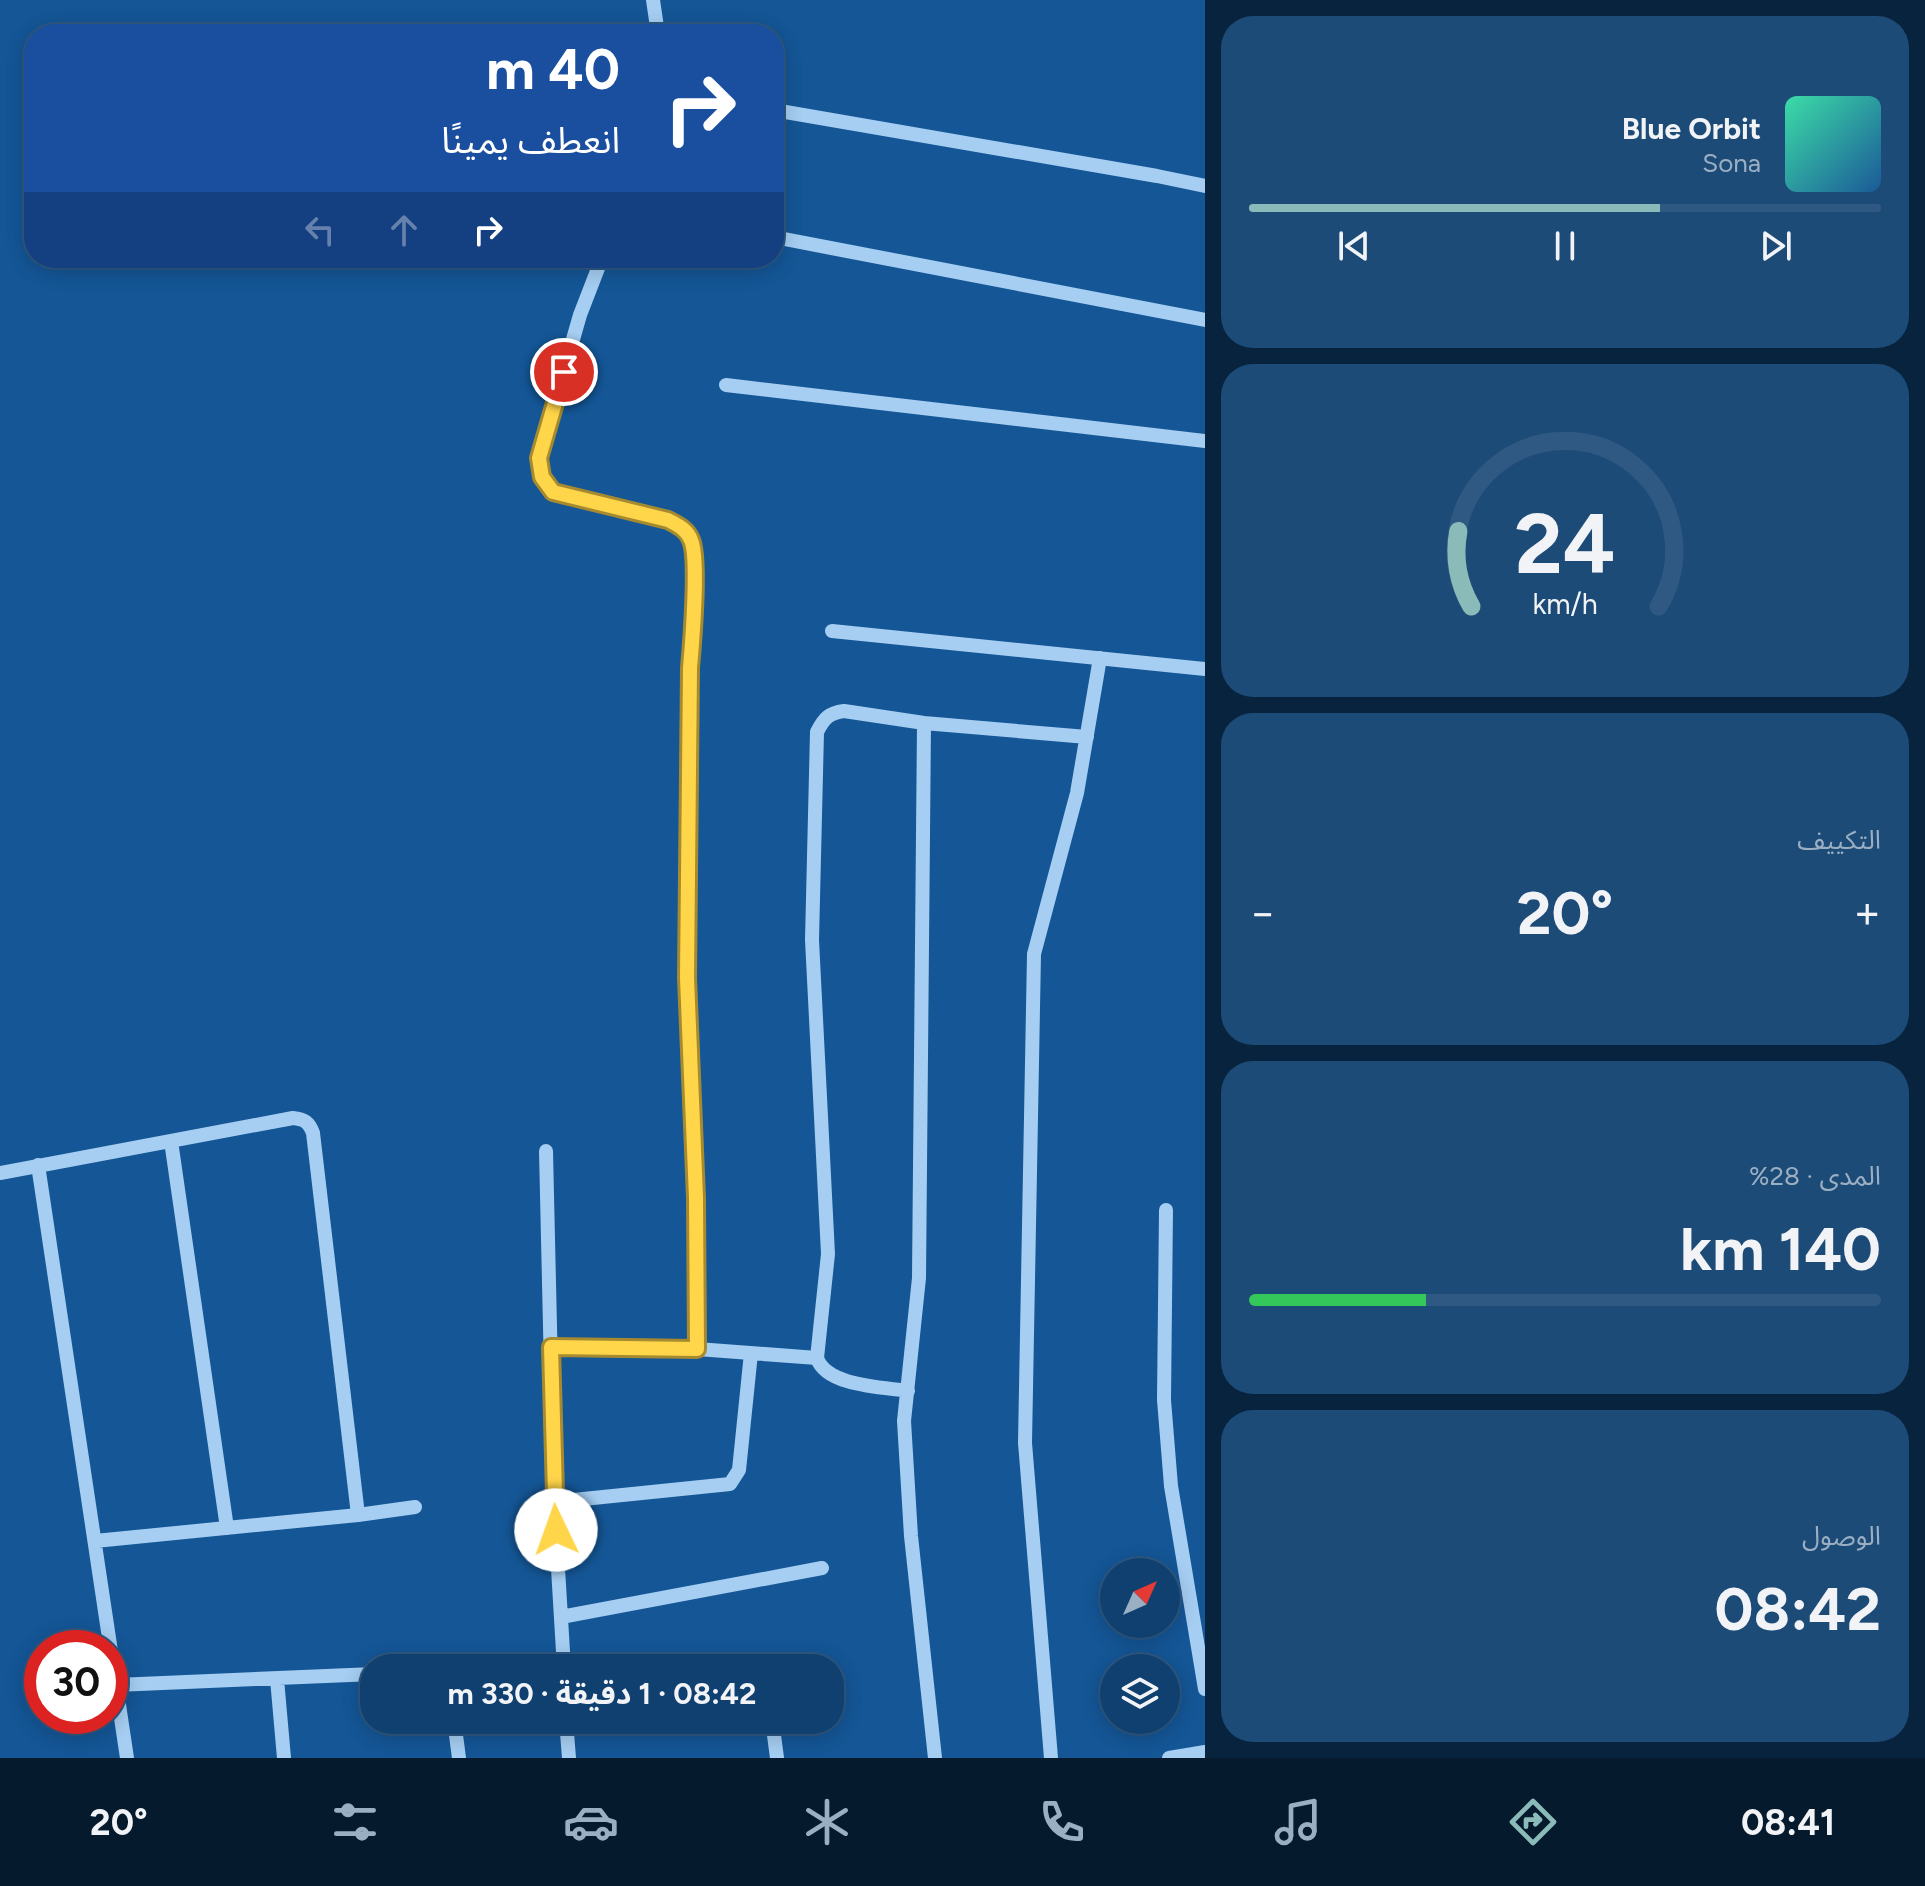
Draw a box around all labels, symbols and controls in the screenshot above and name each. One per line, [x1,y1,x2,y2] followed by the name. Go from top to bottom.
[486,36,620,103] text: 40 m
[648,56,752,160] icon: right
[1622,110,1761,147] text: Blue Orbit
[441,119,620,162] text: انعطف يمينًا
[1702,147,1761,179] text: Sona
[298,208,342,252] icon: left
[382,208,426,252] icon: ahead
[466,208,510,252] icon: right
[1332,224,1376,268] icon: previous
[1543,224,1587,268] icon: pause
[1754,224,1798,268] icon: next
[530,338,598,406] pin
[542,350,586,394] icon: arrive
[1515,493,1615,593] text: 24
[1532,587,1598,621] text: km/h
[1797,824,1881,856] text: التكييف
[1517,877,1613,949] text: 20°
[1249,886,1276,939] text: −
[1854,886,1881,939] text: +
[1749,1160,1881,1192] text: المدى · 28%
[1680,1213,1881,1285] text: 140 km
[514,1488,598,1572] position arrow
[1802,1520,1881,1552] text: الوصول
[1100,1558,1180,1638] north arrow
[1100,1558,1180,1734] map controls
[1715,1573,1881,1645] text: 08:42
[24,1630,128,1734] speed limit sign: 30
[1100,1654,1180,1734] button: layers
[448,1675,756,1712] text: 08:42 · 1 دقيقة · 330 m
[327,1794,383,1850] icon: filters
[563,1794,619,1850] icon: car
[799,1794,855,1850] icon: climate
[1034,1794,1090,1850] icon: phone
[1270,1794,1326,1850] icon: music
[1505,1794,1561,1850] icon: directions
[90,1801,148,1844] text: 20°
[1741,1801,1835,1844] text: 08:41

